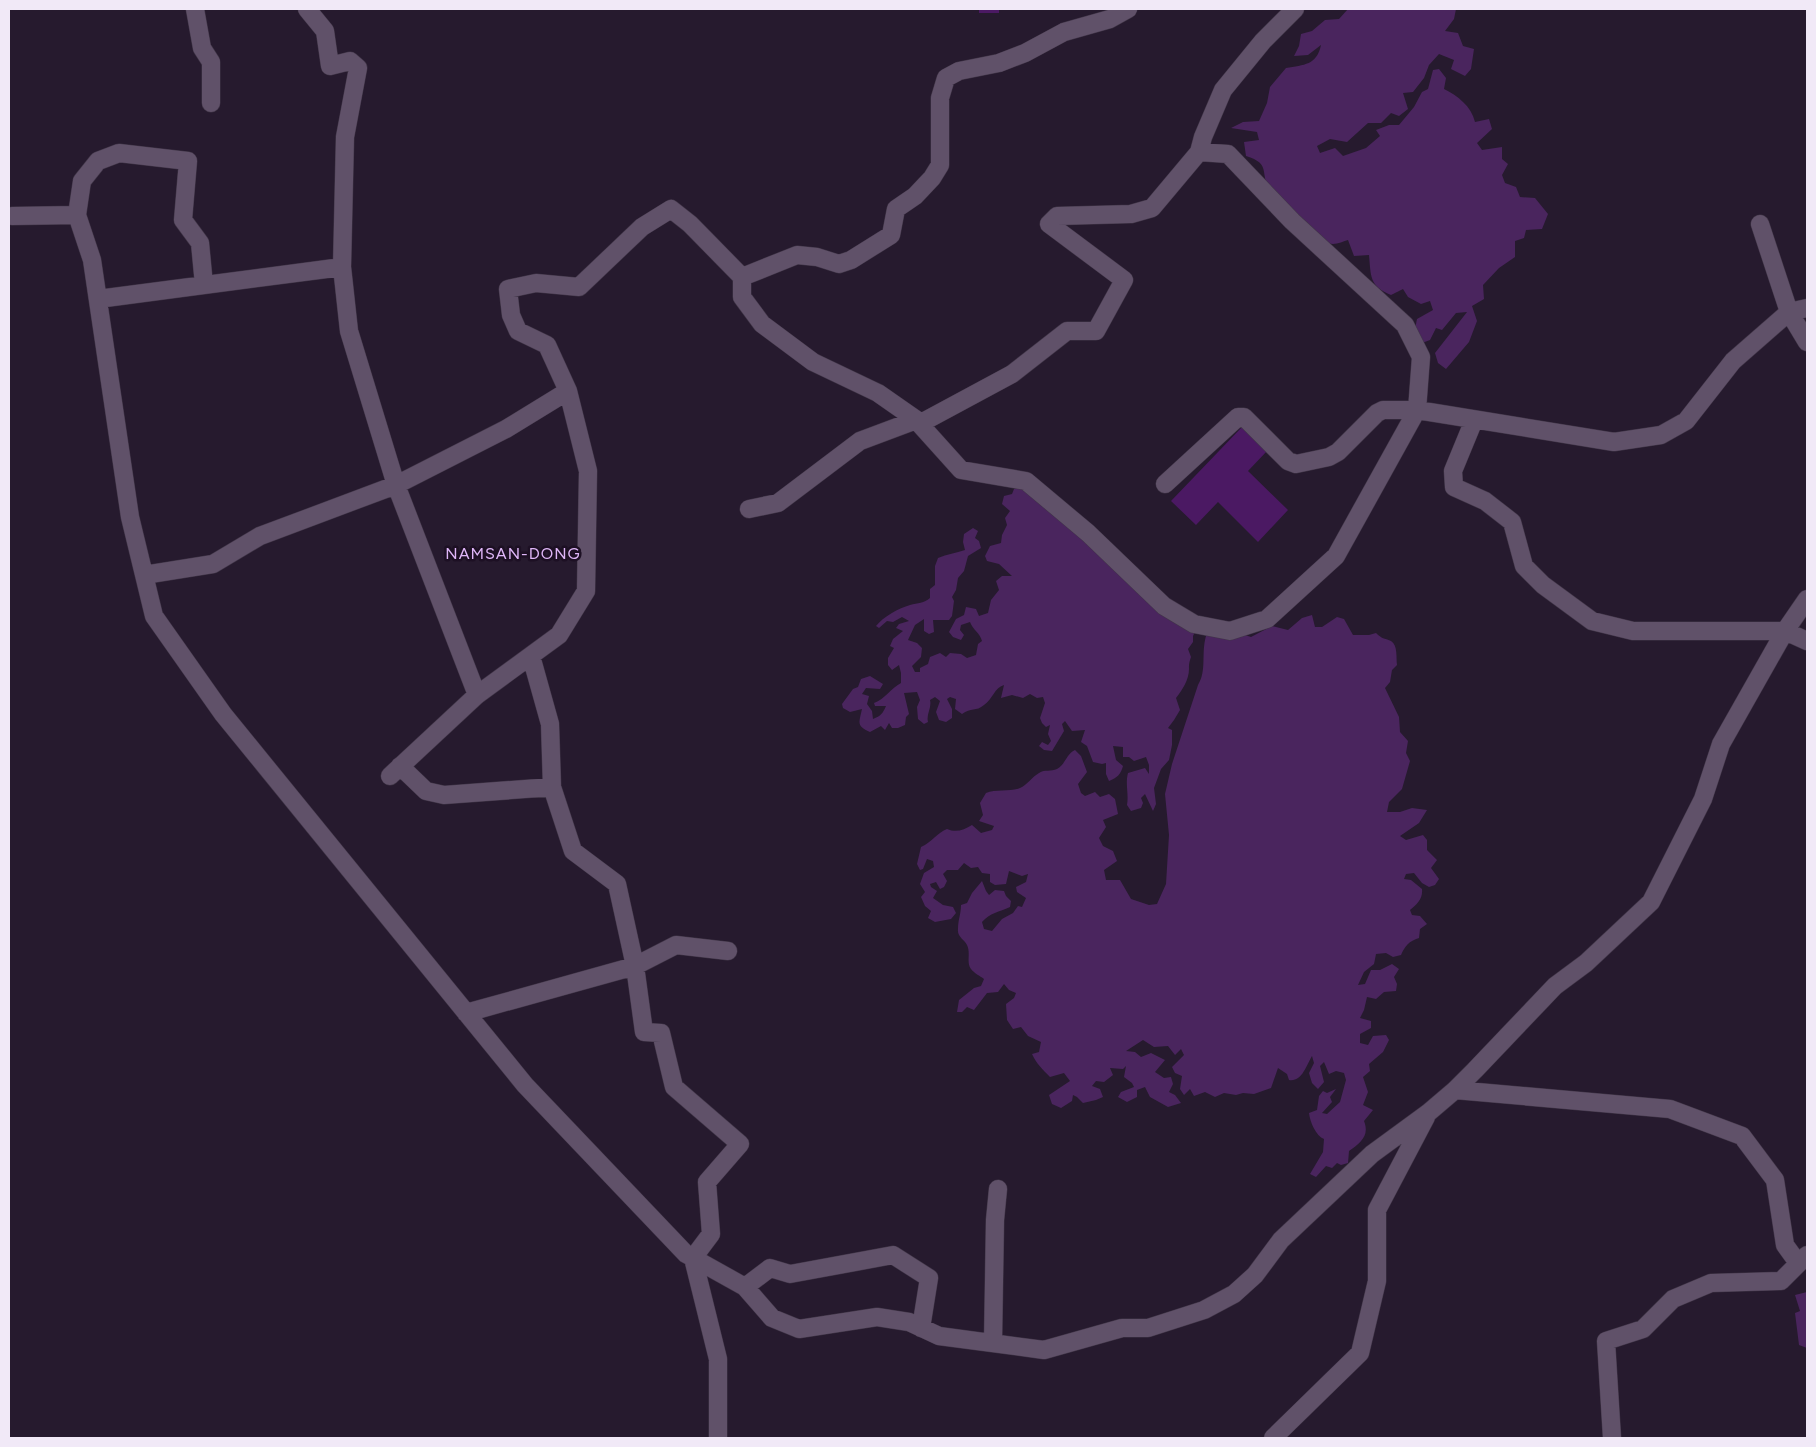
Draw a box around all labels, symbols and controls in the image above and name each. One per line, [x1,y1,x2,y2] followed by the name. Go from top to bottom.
[445,544,581,563] district label: NAMSAN-DONG

